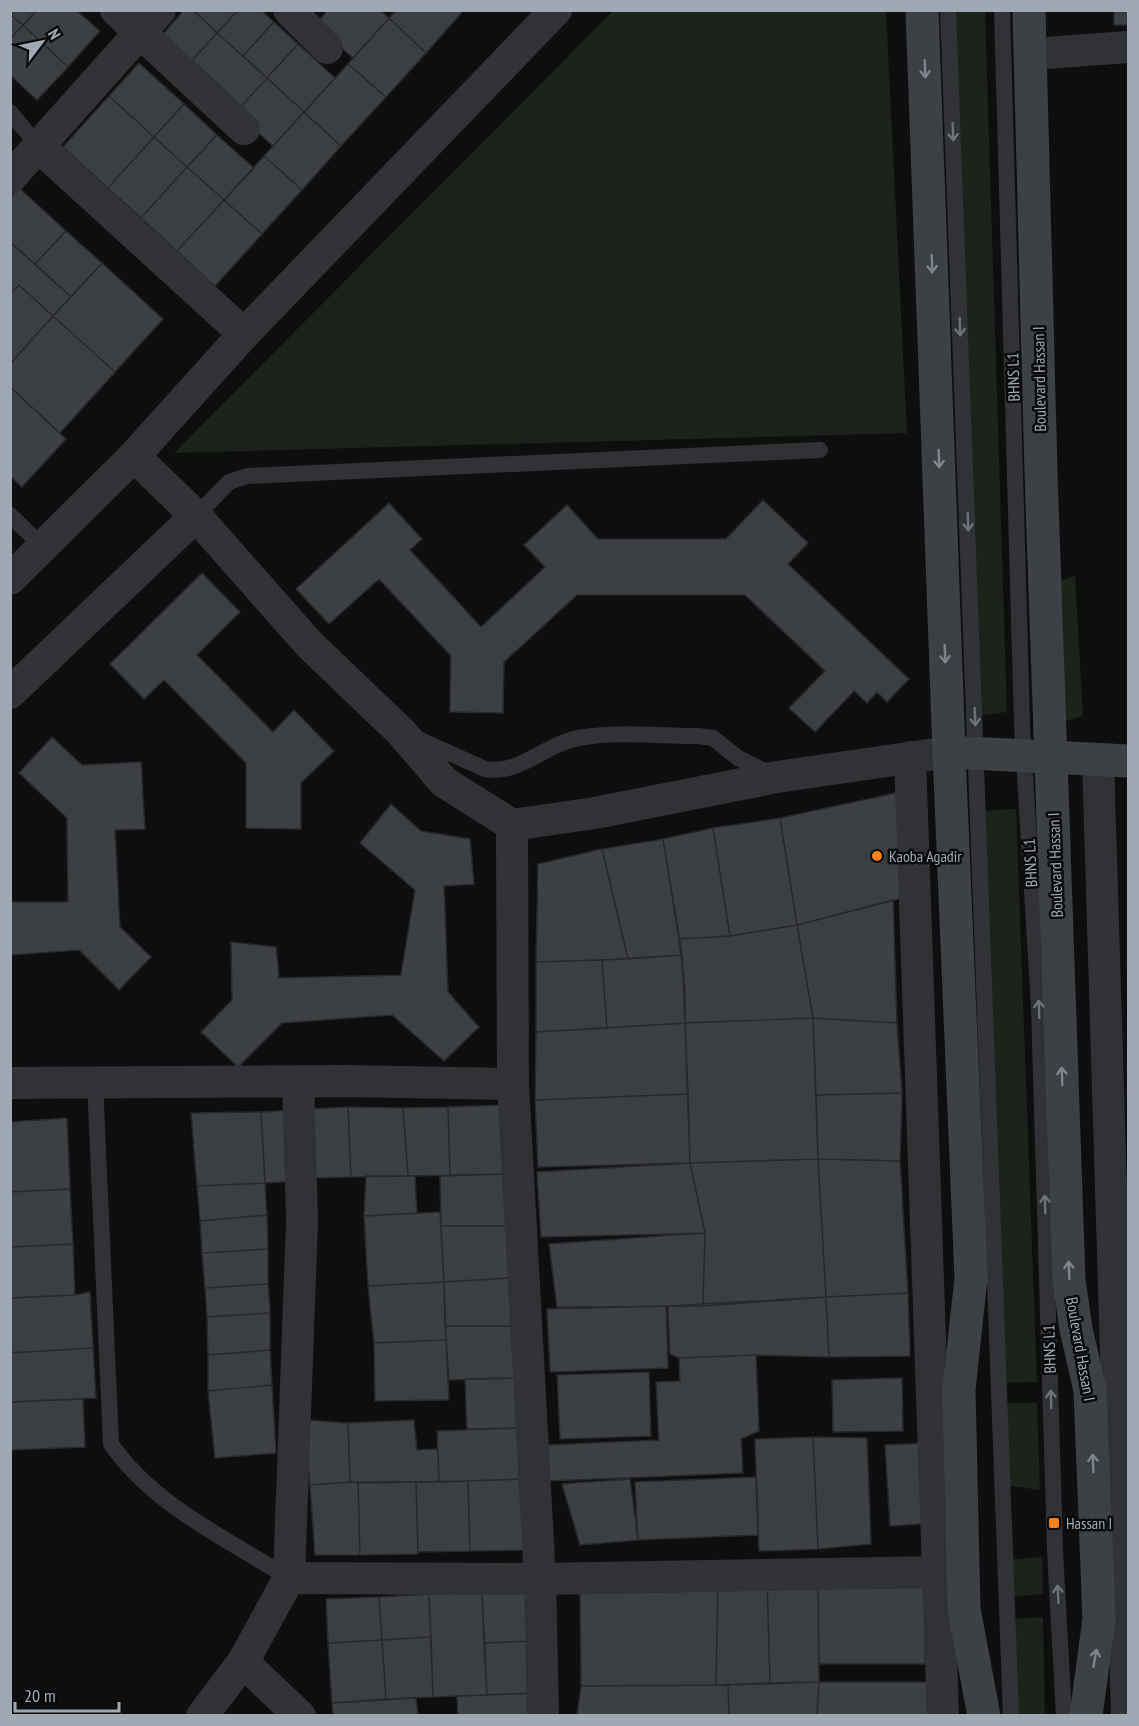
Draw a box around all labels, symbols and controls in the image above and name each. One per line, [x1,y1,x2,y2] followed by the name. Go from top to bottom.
[12,12,72,72] north arrow
[44,25,65,43] text: N
[919,58,930,78] one-way arrow
[947,121,959,141] one-way arrow
[926,253,938,273] one-way arrow
[955,316,966,336] one-way arrow
[1028,326,1050,432] street label: Boulevard Hassan I
[1002,352,1024,402] street label: BHNS L1
[933,448,944,468] one-way arrow
[962,511,973,531] one-way arrow
[940,643,951,663] one-way arrow
[969,706,980,726] one-way arrow
[1043,812,1067,918] street label: Boulevard Hassan I
[1019,838,1041,888] street label: BHNS L1
[889,846,962,866] place label: Kaoba Agadir
[870,849,884,863] marker: Kaoba Agadir
[1033,1000,1044,1020] one-way arrow
[1056,1066,1068,1086] one-way arrow
[1039,1195,1050,1215] one-way arrow
[1063,1261,1074,1281] one-way arrow
[1062,1296,1100,1402] street label: Boulevard Hassan I
[1038,1324,1060,1374] street label: BHNS L1
[1045,1390,1056,1410] one-way arrow
[1087,1454,1099,1474] one-way arrow
[1066,1513,1112,1533] place label: Hassan I
[1047,1516,1061,1530] marker: Hassan I
[1052,1585,1063,1605] one-way arrow
[1090,1648,1101,1668] one-way arrow
[15,1675,118,1713] scale bar
[24,1684,56,1707] text: 20 m

